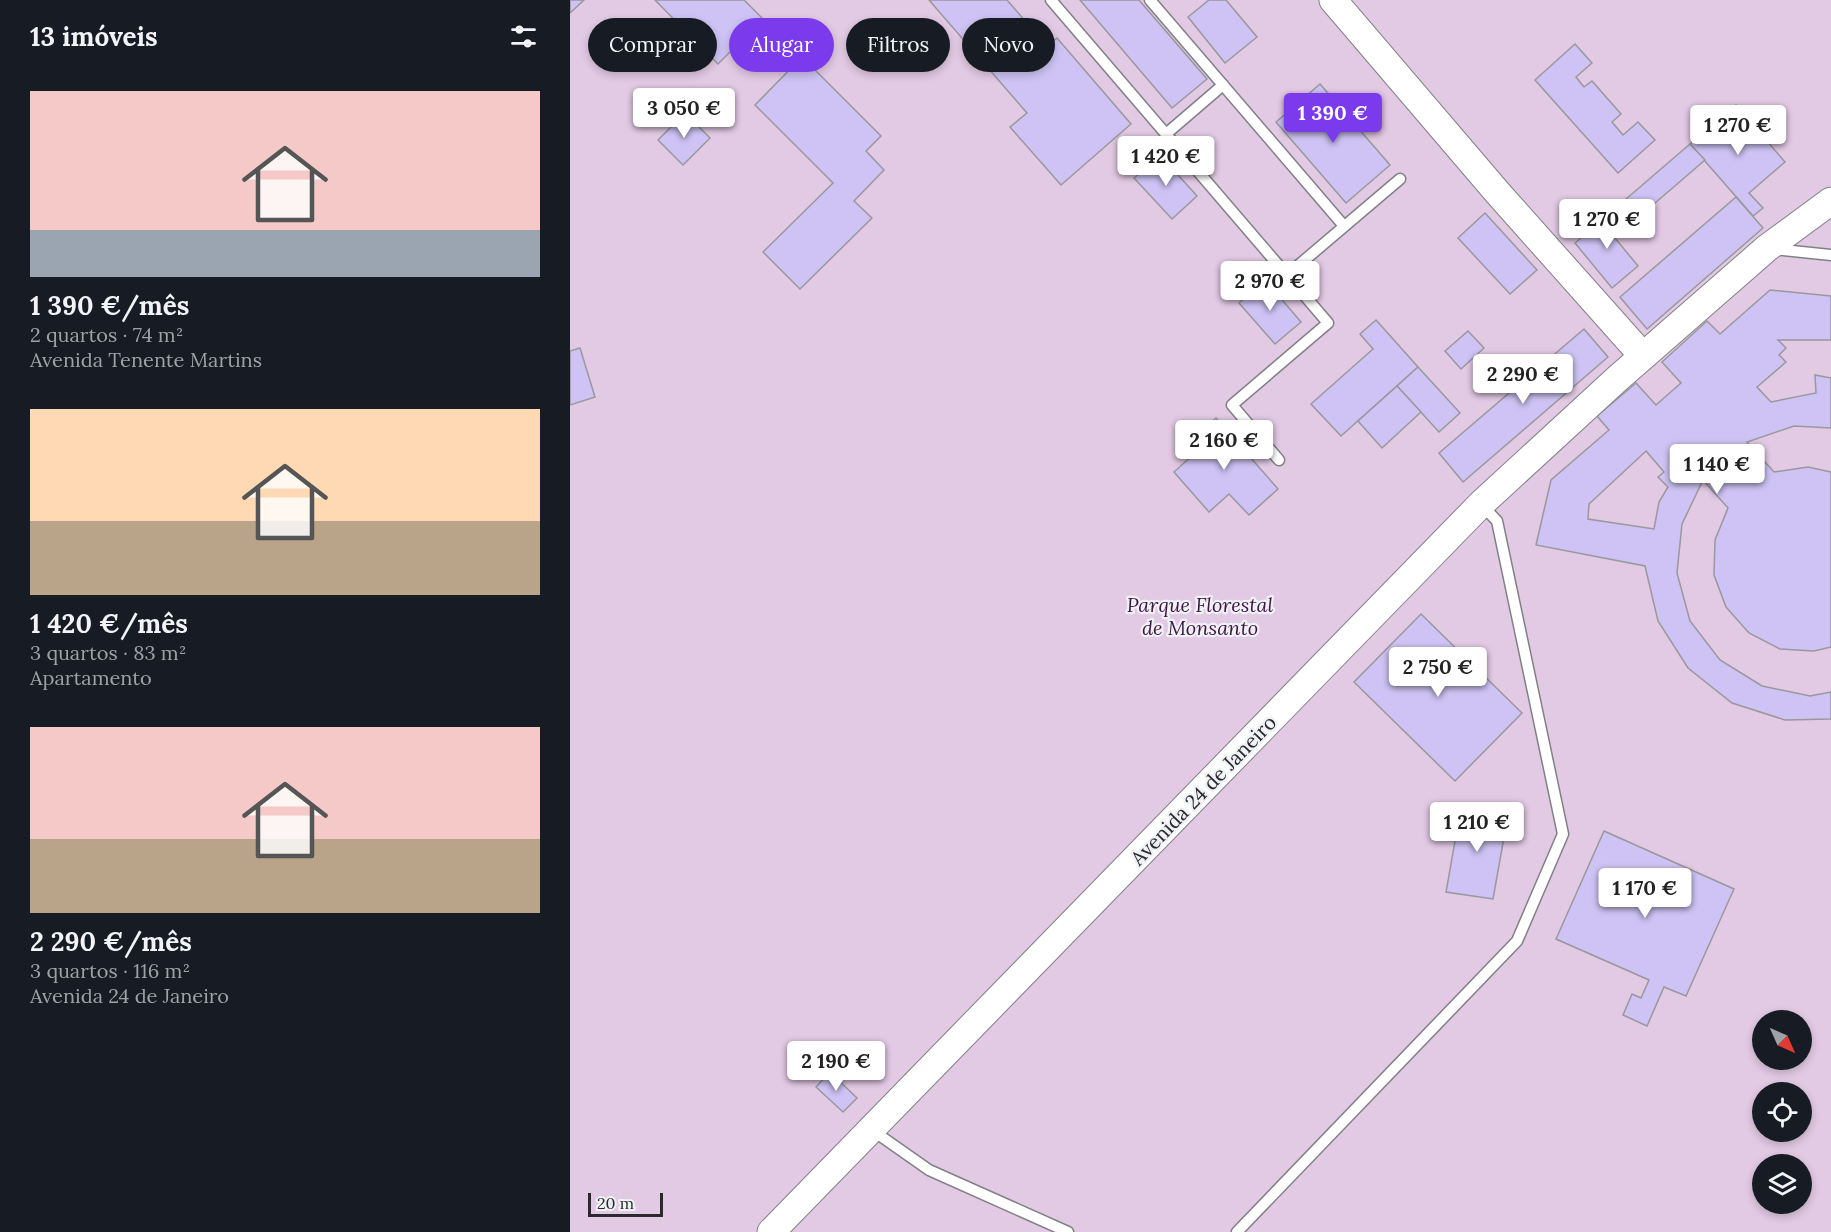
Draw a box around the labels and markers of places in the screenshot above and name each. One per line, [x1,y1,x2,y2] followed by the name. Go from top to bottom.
[629,88,739,139] pin: 3 050 €
[1278,93,1388,144] pin: 1 390 €
[1683,105,1793,156] pin: 1 270 €
[1111,136,1221,187] pin: 1 420 €
[1552,199,1662,250] pin: 1 270 €
[1215,261,1325,312] pin: 2 970 €
[1468,354,1578,405] pin: 2 290 €
[1169,420,1279,471] pin: 2 160 €
[1662,444,1772,495] pin: 1 140 €
[1383,647,1493,698] pin: 2 750 €
[1422,802,1532,853] pin: 1 210 €
[1590,868,1700,919] pin: 1 170 €
[781,1041,891,1092] pin: 2 190 €

